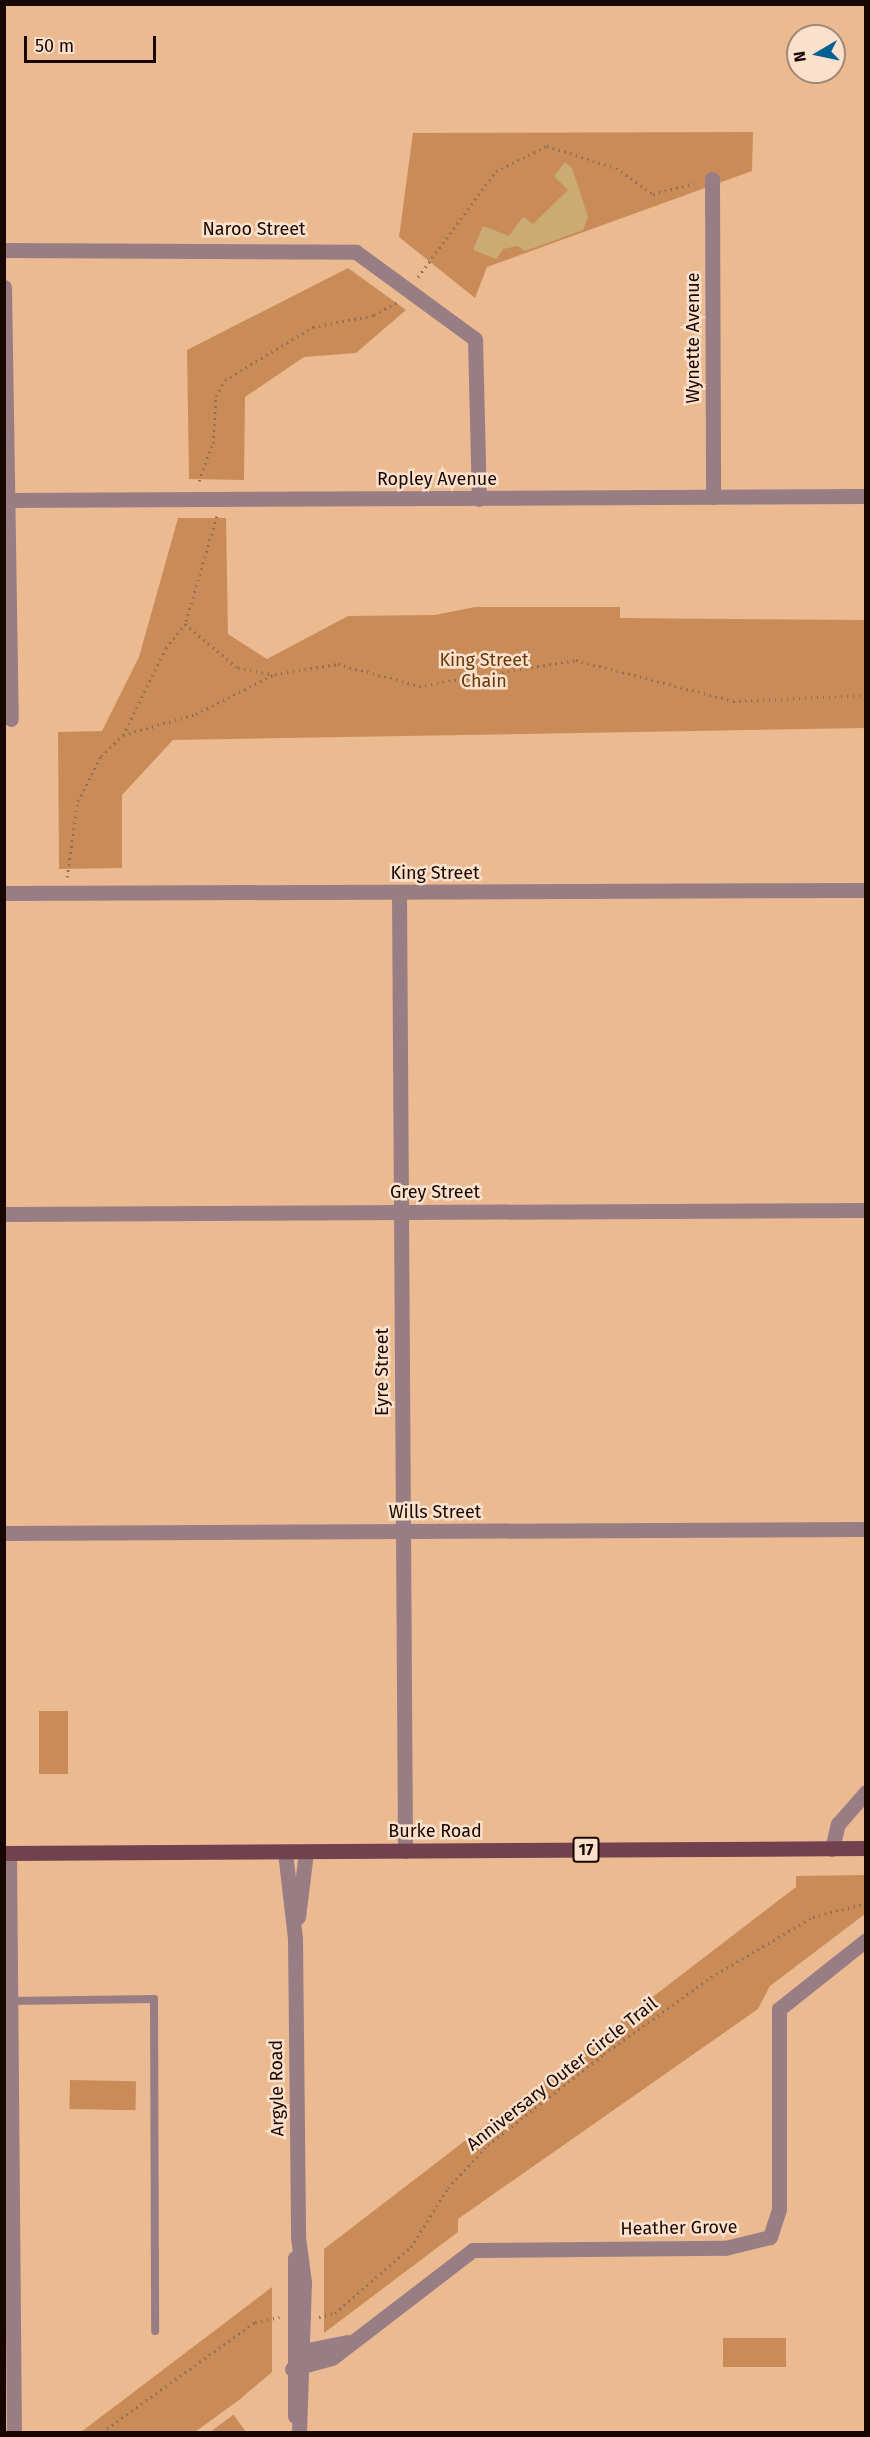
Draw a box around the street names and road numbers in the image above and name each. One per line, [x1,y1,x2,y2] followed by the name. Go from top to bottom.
[202,218,306,240] street label: Naroo Street
[682,272,704,404] street label: Wynette Avenue
[377,468,497,490] street label: Ropley Avenue
[390,862,480,884] street label: King Street
[390,1181,480,1203] street label: Grey Street
[371,1328,393,1416] street label: Eyre Street
[389,1501,481,1523] street label: Wills Street
[388,1820,482,1842] street label: Burke Road
[572,1837,600,1863] road number: 17
[462,1993,662,2155] street label: Anniversary Outer Circle Trail
[265,2040,289,2136] street label: Argyle Road
[620,2216,738,2240] street label: Heather Grove

